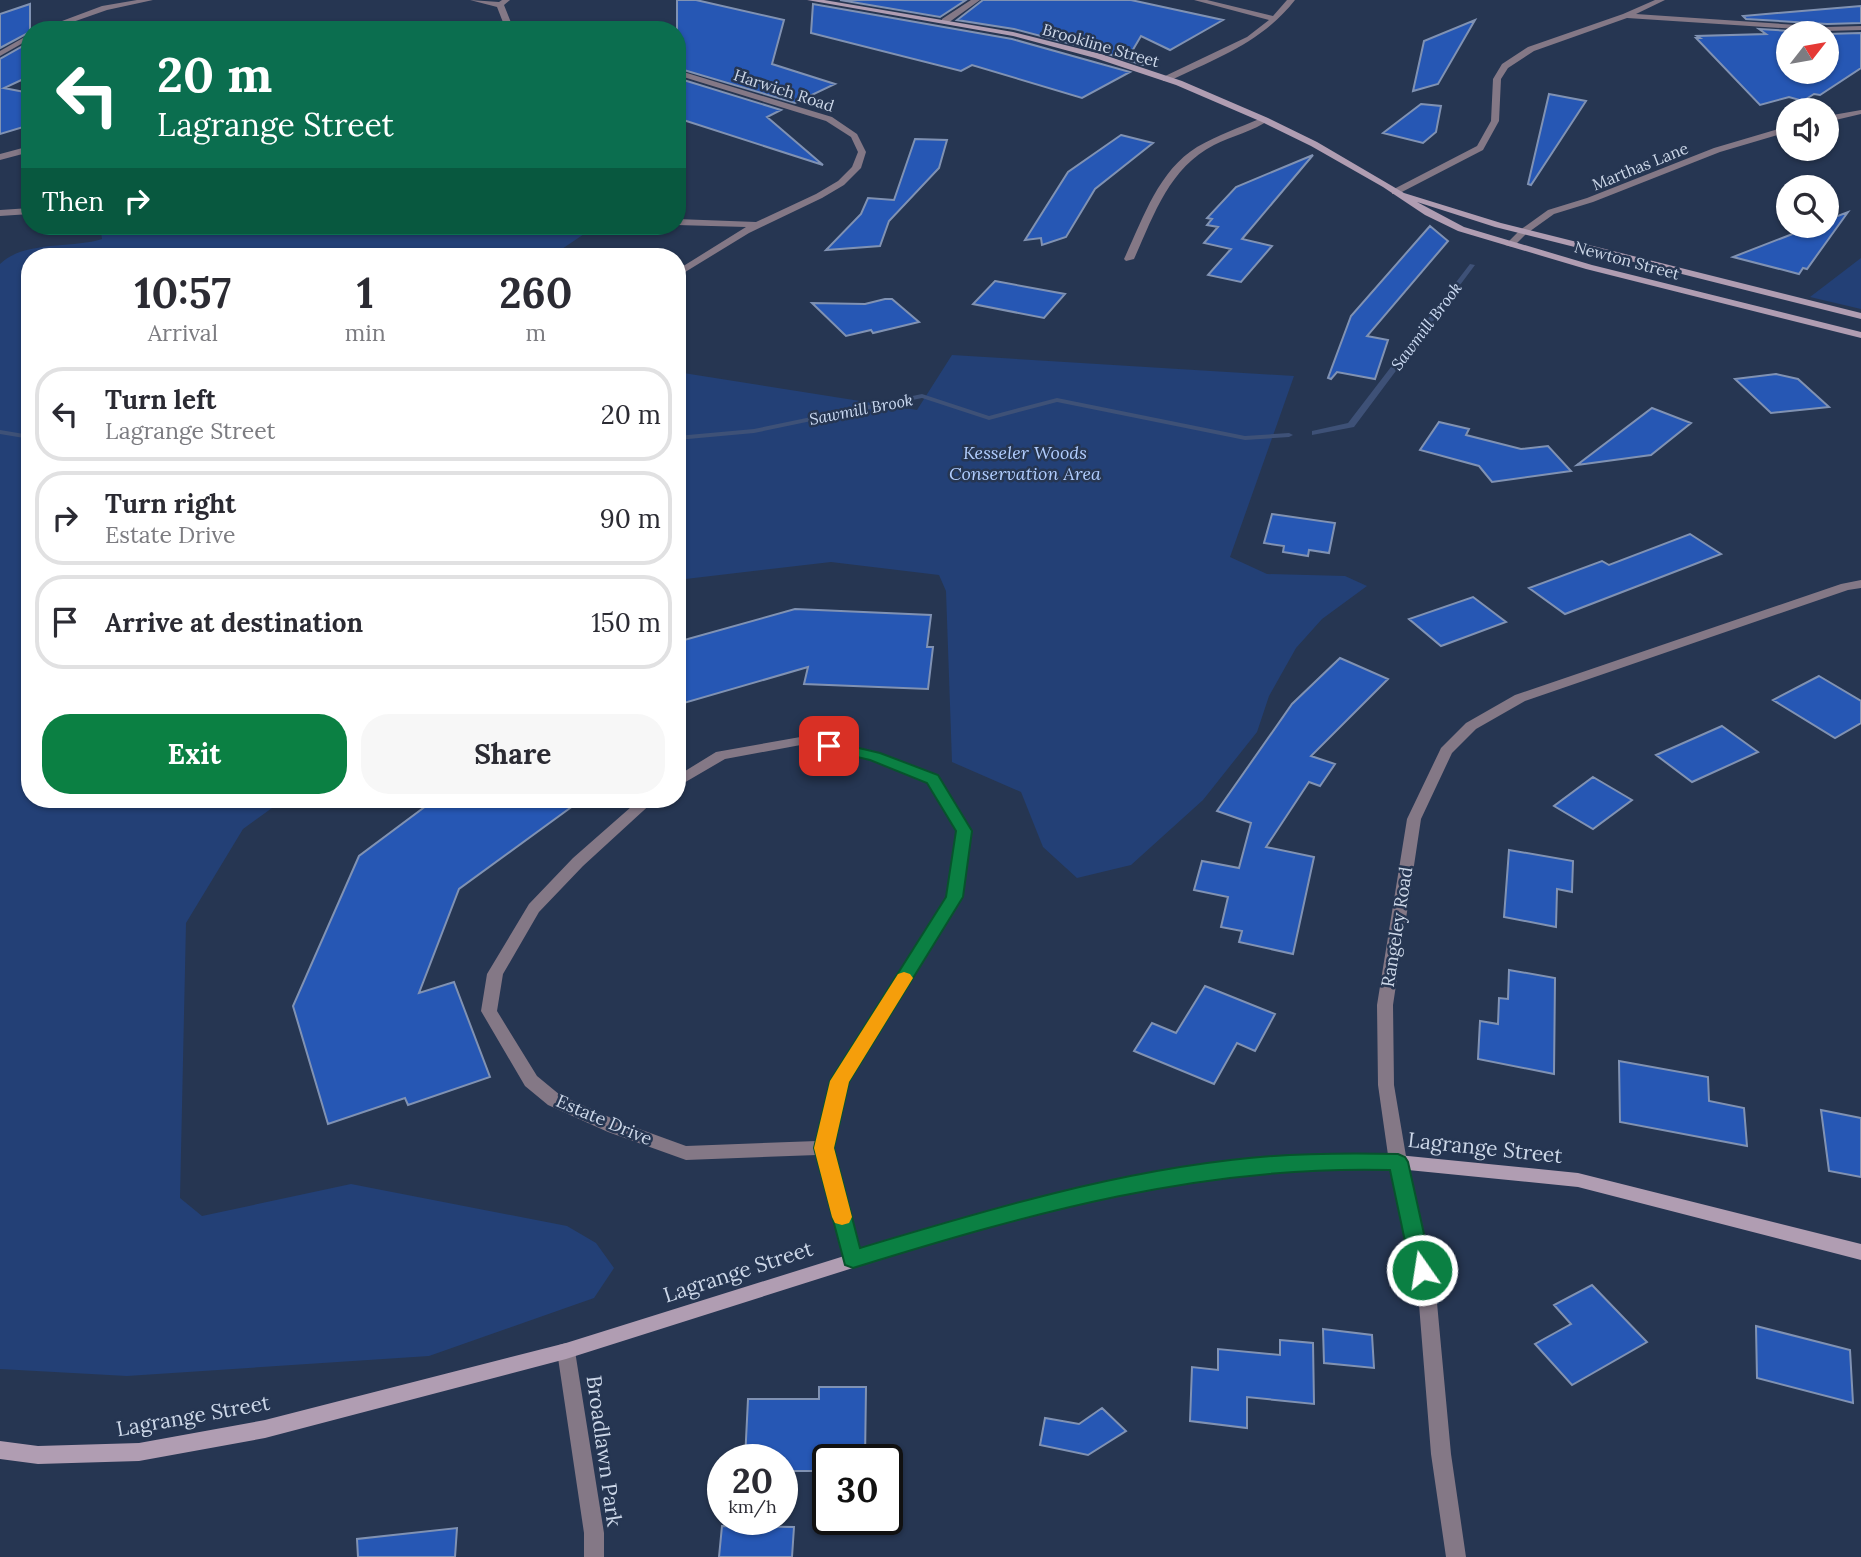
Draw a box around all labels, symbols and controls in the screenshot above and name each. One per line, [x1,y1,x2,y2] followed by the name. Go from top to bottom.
[1040,19,1163,71] street label: Brookline Street
[1776,21,1839,84] north arrow
[1776,21,1839,238] map controls
[157,43,272,105] text: 20 m
[42,49,133,140] icon: left
[731,64,837,116] street label: Harwich Road
[1776,98,1839,161] button: sound
[157,104,394,145] text: Lagrange Street
[1589,138,1691,194] street label: Marthas Lane
[1776,175,1839,238] button: search
[118,182,156,220] icon: right
[42,185,104,218] text: Then
[1572,236,1683,284] street label: Newton Street
[135,266,231,320] text: 10:57
[357,266,374,320] text: 1
[499,266,572,320] text: 260
[1386,278,1466,374] water label: Sawmill Brook
[148,318,218,347] text: Arrival
[345,318,386,347] text: min
[526,318,546,347] text: m
[105,383,216,416] text: Turn left
[807,389,915,429] water label: Sawmill Brook
[46,395,84,433] icon: left
[601,398,661,431] text: 20 m
[105,416,275,445] text: Lagrange Street
[949,441,1101,485] park label: Kesseler Woods Conservation Area
[105,487,236,520] text: Turn right
[46,499,84,537] icon: right
[600,502,661,535] text: 90 m
[105,520,236,549] text: Estate Drive
[46,603,84,641] icon: arrive
[105,606,363,639] text: Arrive at destination
[591,606,661,639] text: 150 m
[42,714,347,794] button: Exit
[361,714,665,794] button: Share
[799,716,859,776] pin
[810,727,848,765] icon: arrive
[1376,865,1417,989] street label: Rangeley Road
[553,1089,656,1150] street label: Estate Drive
[1406,1126,1565,1169] street label: Lagrange Street
[1385,1233,1459,1307] position arrow
[660,1234,817,1308] street label: Lagrange Street
[581,1374,629,1529] street label: Broadlawn Park
[114,1389,273,1442] street label: Lagrange Street
[812,1444,903,1535] speed limit sign: 30
[732,1458,773,1503] text: 20
[728,1495,777,1518] text: km/h

